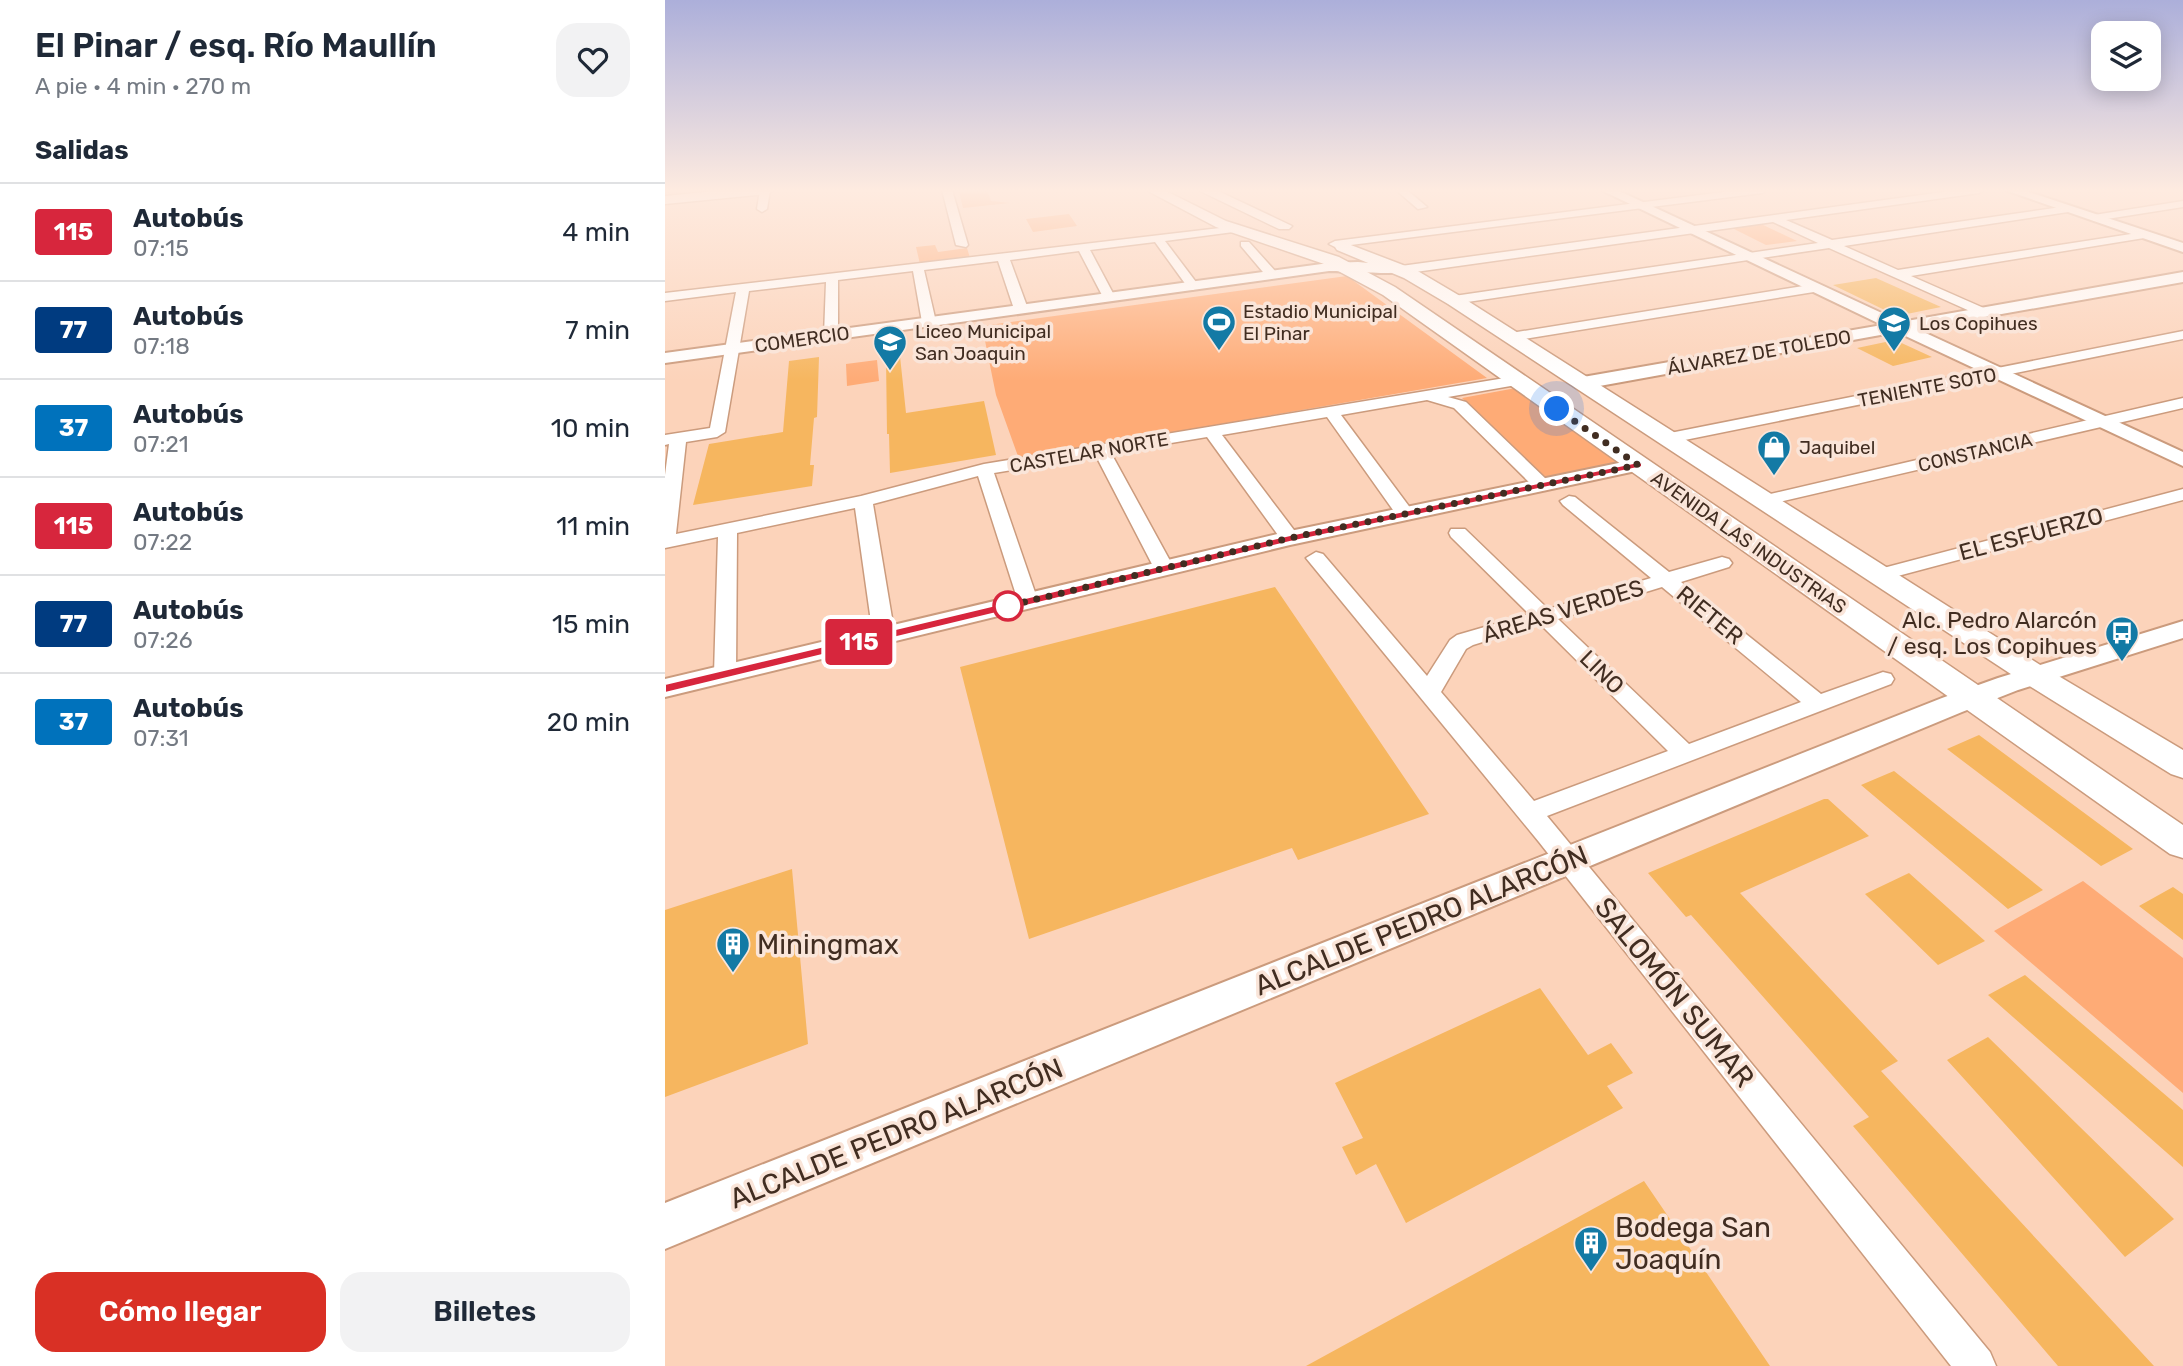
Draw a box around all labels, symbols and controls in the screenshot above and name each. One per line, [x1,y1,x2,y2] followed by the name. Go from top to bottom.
[2091,21,2161,91] map controls
[2091,21,2161,91] button: layers
[556,23,630,97] button: heart
[35,26,437,65] text: El Pinar / esq. Río Maullín
[35,72,251,100] text: A pie · 4 min · 270 m
[35,135,129,166] text: Salidas
[133,203,244,234] text: Autobús
[562,217,630,248] text: 4 min
[54,218,93,246] text: 115
[133,234,189,262] text: 07:15
[1243,300,1398,345] place label: Estadio Municipal El Pinar
[133,301,244,332] text: Autobús
[1200,303,1238,352] sports icon: Estadio Municipal El Pinar
[1875,304,1913,353] school or university icon: Los Copihues
[1919,312,2038,335] place label: Los Copihues
[565,315,630,346] text: 7 min
[60,316,87,344] text: 77
[915,320,1051,365] place label: Liceo Municipal San Joaquin
[753,321,851,358] street label: COMERCIO
[871,323,909,372] school or university icon: Liceo Municipal San Joaquin
[1665,325,1853,380] street label: ÁLVAREZ DE TOLEDO
[133,332,190,360] text: 07:18
[1856,363,1998,412] street label: TENIENTE SOTO
[1539,391,1574,426] your location
[133,399,244,430] text: Autobús
[551,413,630,444] text: 10 min
[59,414,88,442] text: 37
[1008,427,1170,478] street label: CASTELAR NORTE
[1755,428,1793,477] shop icon: Jaquibel
[1916,428,2035,477] street label: CONSTANCIA
[133,430,189,458] text: 07:21
[1799,436,1875,459] place label: Jaquibel
[1647,466,1851,619] street label: AVENIDA LAS INDUSTRIAS
[133,497,244,528] text: Autobús
[1956,501,2106,567] street label: EL ESFUERZO
[556,511,630,542] text: 11 min
[54,512,93,540] text: 115
[133,528,192,556] text: 07:22
[1479,573,1647,649] street label: ÁREAS VERDES
[1671,580,1749,650] street label: RIETER
[993,591,1023,621] unlabelled marker
[133,595,244,626] text: Autobús
[1887,606,2097,660] place label: Alc. Pedro Alarcón / esq. Los Copihues
[552,609,630,640] text: 15 min
[60,610,87,638] text: 77
[2103,614,2141,663] bus stop icon: Alc. Pedro Alarcón / esq. Los Copihues
[819,619,899,665] line badge: 115
[133,626,193,654] text: 07:26
[839,628,879,656] text: 115
[1574,644,1630,700] street label: LINO
[133,693,244,724] text: Autobús
[547,707,630,738] text: 20 min
[59,708,88,736] text: 37
[133,724,189,752] text: 07:31
[1250,838,1593,1003] street label: ALCALDE PEDRO ALARCÓN
[1588,891,1761,1094] street label: SALOMÓN SUMAR
[714,925,752,974] building icon: Miningmax
[757,928,899,961] place label: Miningmax
[725,1051,1068,1216] street label: ALCALDE PEDRO ALARCÓN
[1615,1211,1771,1276] place label: Bodega San Joaquín
[1572,1224,1610,1273] building icon: Bodega San Joaquín
[35,1272,326,1352] button: Cómo llegar
[340,1272,630,1352] button: Billetes

